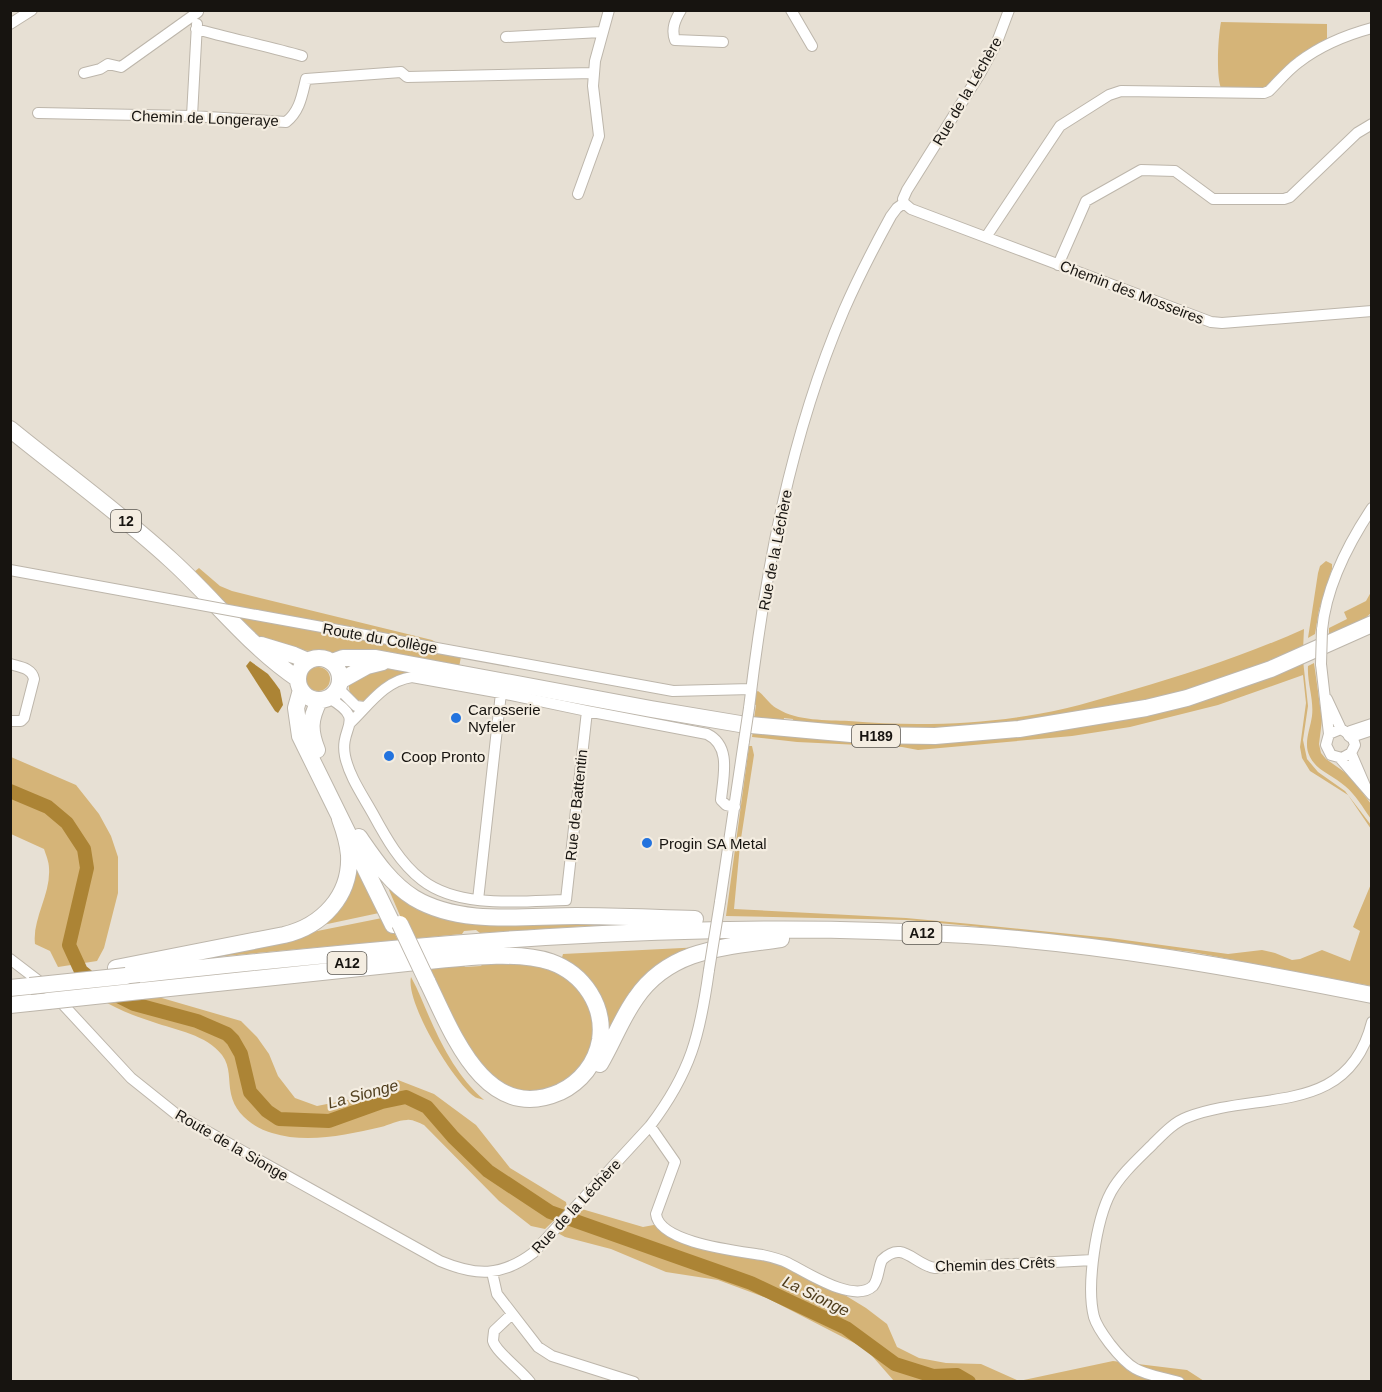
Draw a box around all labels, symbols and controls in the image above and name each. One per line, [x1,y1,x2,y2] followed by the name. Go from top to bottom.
[929,34,1005,148] street label: Rue de la Léchère
[131,107,279,129] street label: Chemin de Longeraye
[1058,257,1206,327] street label: Chemin des Mosseires
[755,488,795,612] street label: Rue de la Léchère
[111,510,141,532] road number: 12
[321,620,439,656] street label: Route du Collège
[468,701,541,735] place label: Carosserie Nyfeler
[449,711,463,725] marker: Carosserie Nyfeler
[852,725,900,747] road number: H189
[401,748,485,765] place label: Coop Pronto
[382,749,396,763] marker: Coop Pronto
[562,749,590,861] street label: Rue de Battentin
[659,835,767,852] place label: Progin SA Metal
[640,836,654,850] marker: Progin SA Metal
[902,922,942,944] road number: A12
[328,952,366,974] road number: A12
[326,1076,400,1112] water label: La Sionge
[172,1106,292,1184] street label: Route de la Sionge
[528,1155,624,1257] street label: Rue de la Léchère
[935,1253,1055,1275] street label: Chemin des Crêts
[780,1273,852,1319] water label: La Sionge

